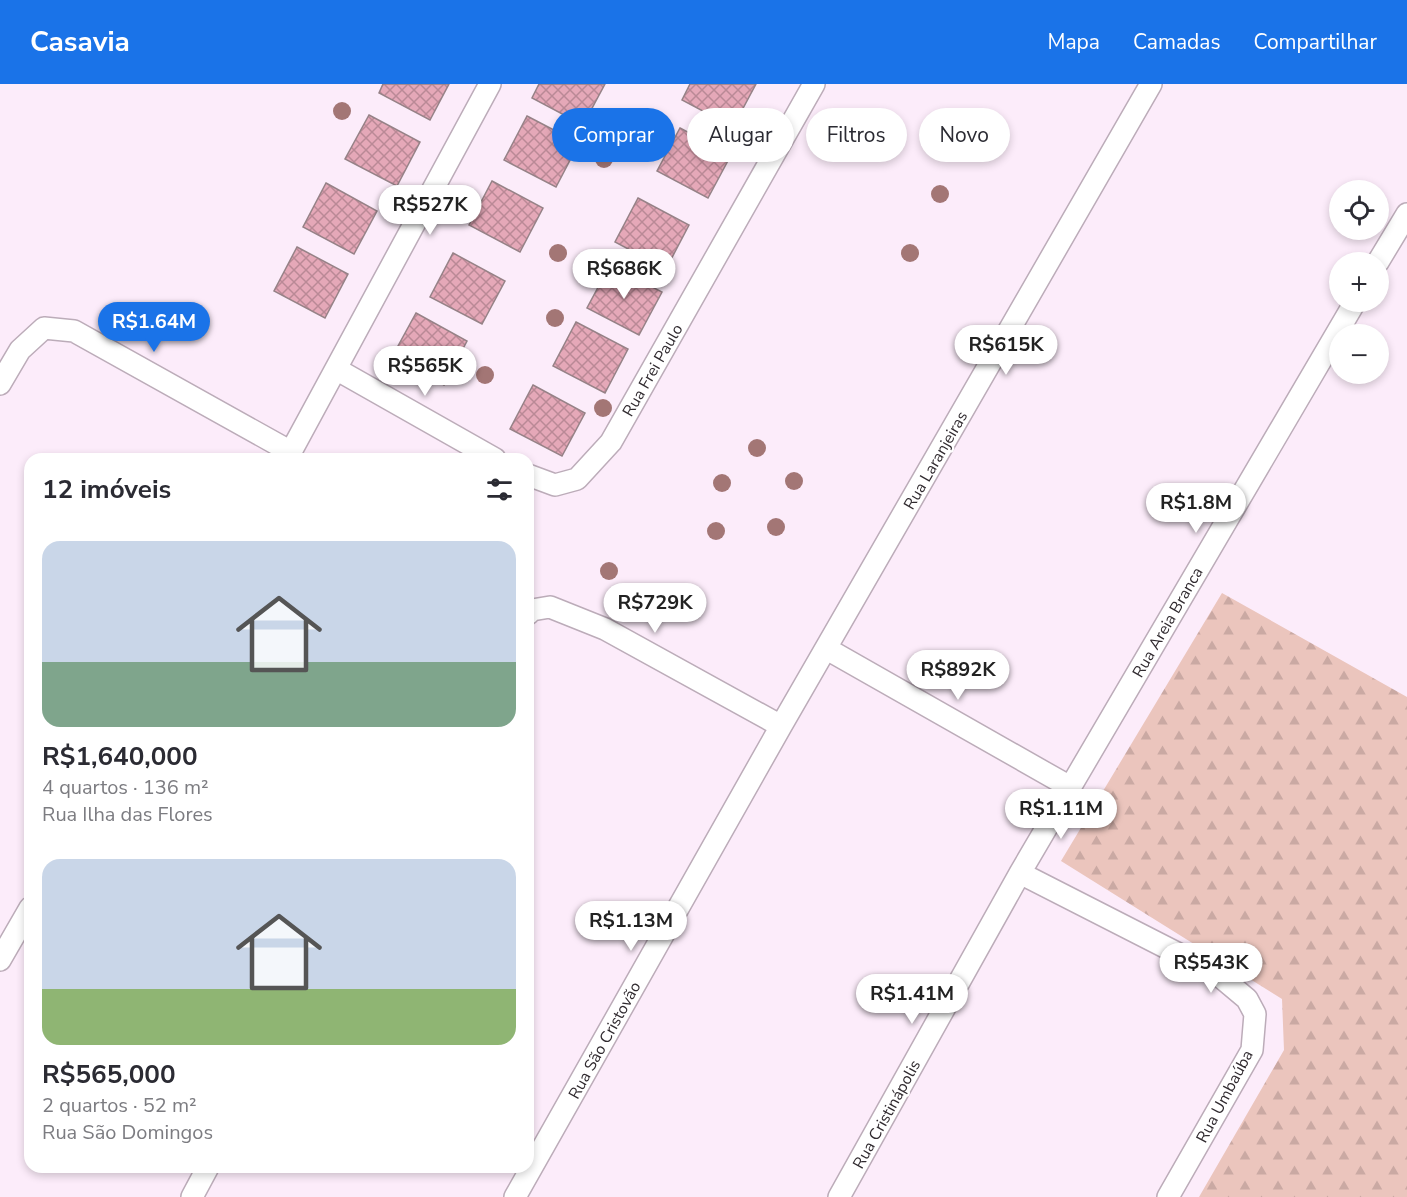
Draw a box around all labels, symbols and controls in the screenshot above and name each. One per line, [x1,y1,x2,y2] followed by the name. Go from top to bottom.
[30,23,130,61] text: Casavia
[1048,28,1100,56] text: Mapa
[1133,28,1220,56] text: Camadas
[1253,28,1377,56] text: Compartilhar
[552,108,675,162] chip: Comprar
[687,108,794,162] chip: Alugar
[806,108,907,162] chip: Filtros
[919,108,1010,162] chip: Novo
[1329,180,1389,384] map controls
[1329,180,1389,240] button: locate
[381,185,479,236] pin: R$527K
[393,191,468,218] text: R$527K
[575,249,673,300] pin: R$686K
[1329,252,1389,312] button: +
[587,255,662,282] text: R$686K
[99,302,209,353] pin: R$1.64M
[112,308,196,335] text: R$1.64M
[617,320,688,421] street label: Rua Frei Paulo
[1329,324,1389,384] button: −
[957,325,1055,376] pin: R$615K
[969,331,1044,358] text: R$615K
[376,346,474,397] pin: R$565K
[388,352,463,379] text: R$565K
[899,407,973,514] street label: Rua Laranjeiras
[42,472,171,507] text: 12 imóveis
[483,473,516,506] icon: filters
[1147,483,1245,534] pin: R$1.8M
[1160,489,1232,516] text: R$1.8M
[1127,563,1208,682] street label: Rua Areia Branca
[225,580,333,688] icon: home
[606,583,704,634] pin: R$729K
[618,589,693,616] text: R$729K
[909,650,1007,701] pin: R$892K
[921,656,996,683] text: R$892K
[42,739,198,774] text: R$1,640,000
[42,774,209,801] text: 4 quartos · 136 m²
[1006,789,1116,840] pin: R$1.11M
[1019,795,1103,822] text: R$1.11M
[42,801,213,828] text: Rua Ilha das Flores
[225,898,333,1006] icon: home
[576,901,686,952] pin: R$1.13M
[589,907,673,934] text: R$1.13M
[1162,943,1260,994] pin: R$543K
[1174,949,1249,976] text: R$543K
[857,974,967,1025] pin: R$1.41M
[563,978,646,1103] street label: Rua São Cristovão
[870,980,954,1007] text: R$1.41M
[1191,1046,1259,1147] street label: Rua Umbaúba
[848,1056,926,1173] street label: Rua Cristinápolis
[42,1057,175,1092] text: R$565,000
[42,1092,197,1119] text: 2 quartos · 52 m²
[42,1119,213,1146] text: Rua São Domingos

